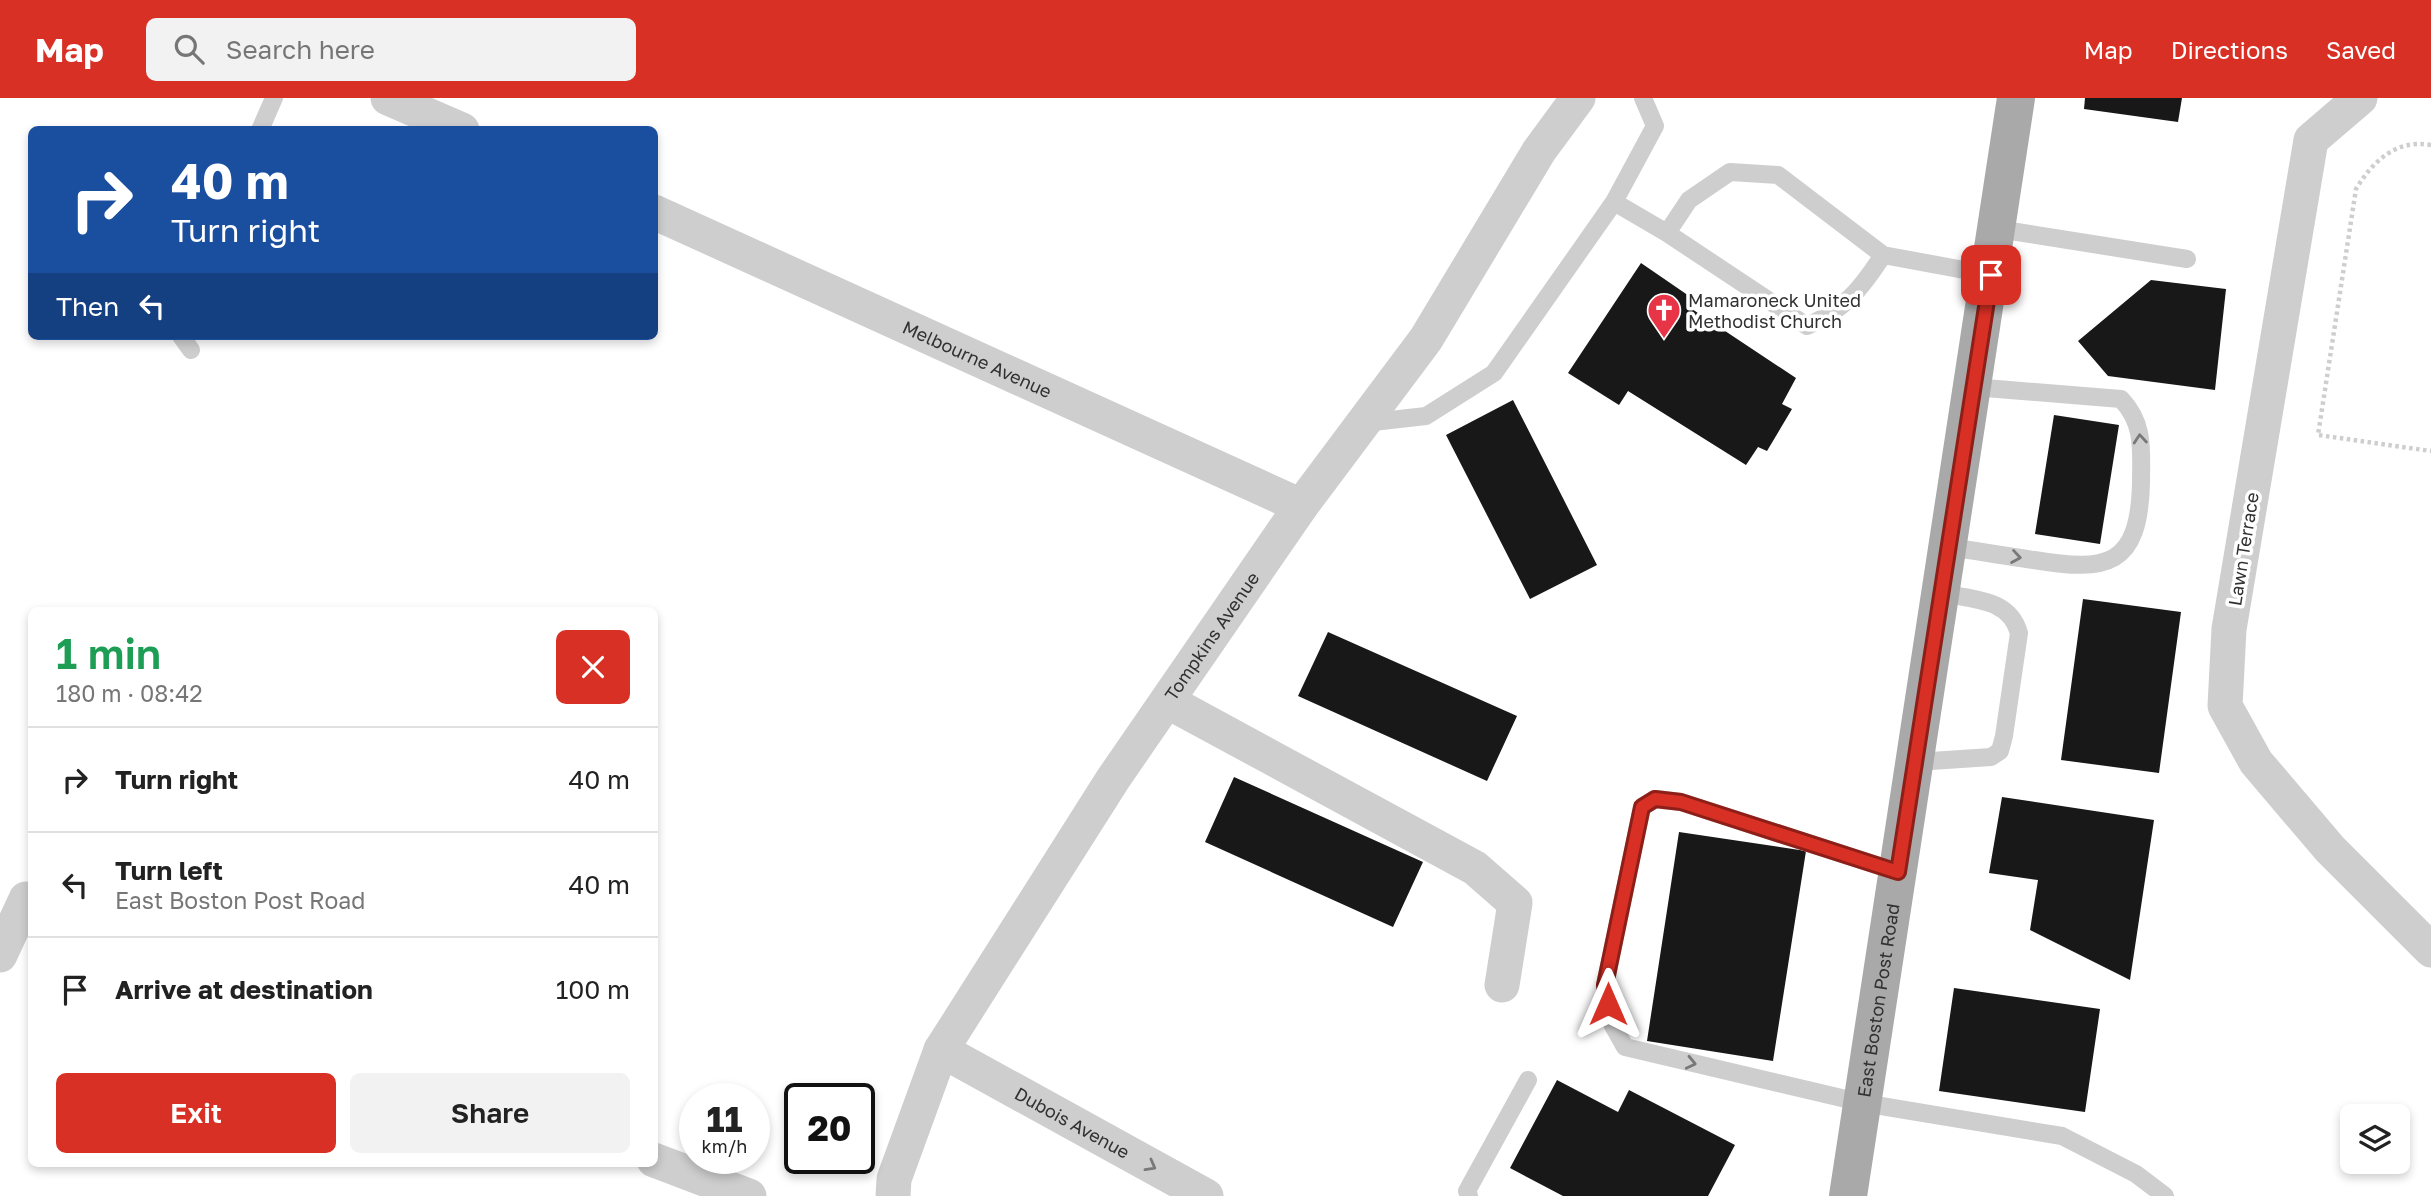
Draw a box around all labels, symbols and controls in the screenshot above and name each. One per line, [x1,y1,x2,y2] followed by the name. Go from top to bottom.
[146,18,636,81] search box
[35,30,104,69] text: Map
[170,30,208,68] icon: search
[226,34,375,65] text: Search here
[2084,35,2133,64] text: Map
[2171,35,2288,64] text: Directions
[2326,35,2396,64] text: Saved
[171,151,289,210] text: 40 m
[56,154,147,245] icon: right
[171,211,320,249] text: Turn right
[1961,245,2021,305] pin
[1972,256,2010,294] icon: arrive
[133,287,171,325] icon: left
[1688,289,1861,332] place label: Mamaroneck United Methodist Church
[56,291,119,322] text: Then
[1645,291,1683,340] church icon: Mamaroneck United Methodist Church
[899,316,1055,402] street label: Melbourne Avenue
[2133,433,2148,444] one-way arrow
[2223,491,2263,607] street label: Lawn Terrace
[2011,550,2022,565] one-way arrow
[1160,567,1263,704] street label: Tompkins Avenue
[56,628,161,678] text: 1 min
[556,630,630,704] button: close
[56,679,203,707] text: 180 m · 08:42
[56,761,94,799] icon: right
[115,764,238,795] text: Turn right
[569,764,630,795] text: 40 m
[115,855,223,886] text: Turn left
[56,866,94,904] icon: left
[569,869,630,900] text: 40 m
[115,886,365,914] text: East Boston Post Road
[1852,902,1904,1099] street label: East Boston Post Road
[1571,967,1645,1041] position arrow
[56,971,94,1009] icon: arrive
[115,974,373,1005] text: Arrive at destination
[556,974,630,1005] text: 100 m
[1685,1055,1697,1069] one-way arrow
[56,1073,336,1153] button: Exit
[350,1073,630,1153] button: Share
[1011,1082,1134,1163] street label: Dubois Avenue
[784,1083,875,1174] speed limit sign: 20
[706,1098,743,1140] text: 11
[2340,1104,2410,1174] map controls
[2340,1104,2410,1174] button: layers
[702,1135,747,1157] text: km/h
[1144,1157,1156,1171] one-way arrow

